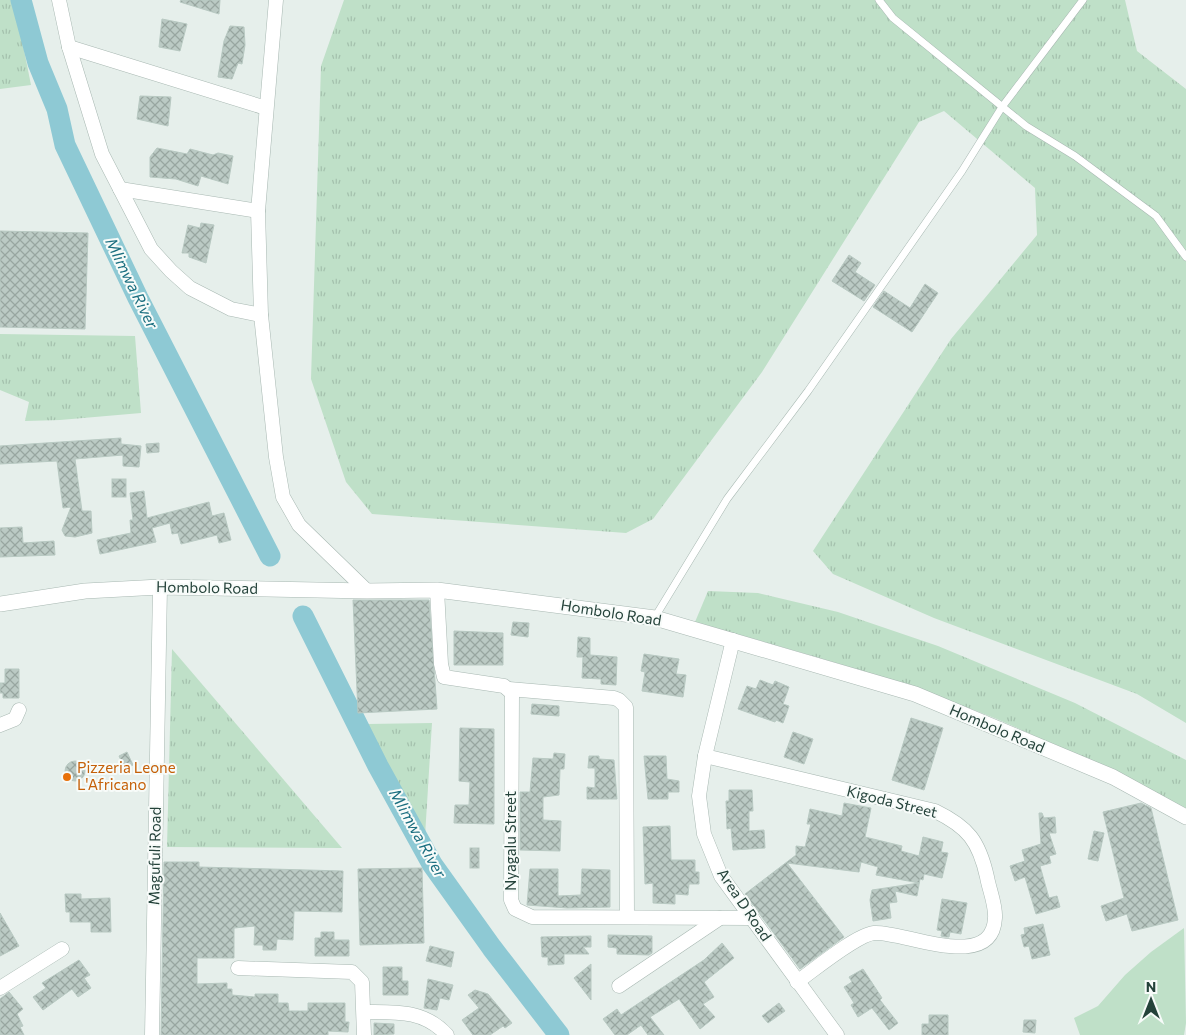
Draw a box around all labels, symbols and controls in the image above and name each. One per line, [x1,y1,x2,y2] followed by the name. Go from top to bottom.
[102,234,163,332] water label: Mlimwa River
[156,577,258,597] street label: Hombolo Road
[559,595,663,629] street label: Hombolo Road
[947,700,1048,756] street label: Hombolo Road
[77,758,176,793] place label: Pizzeria Leone L'Africano
[61,771,73,783] marker: Pizzeria Leone L'Africano
[845,781,939,821] street label: Kigoda Street
[386,785,451,881] water label: Mlimwa River
[501,791,519,891] street label: Nyagalu Street
[144,807,164,905] street label: Magufuli Road
[714,865,776,944] street label: Area D Road
[1126,975,1176,1025] north arrow
[1146,978,1156,995] text: N

